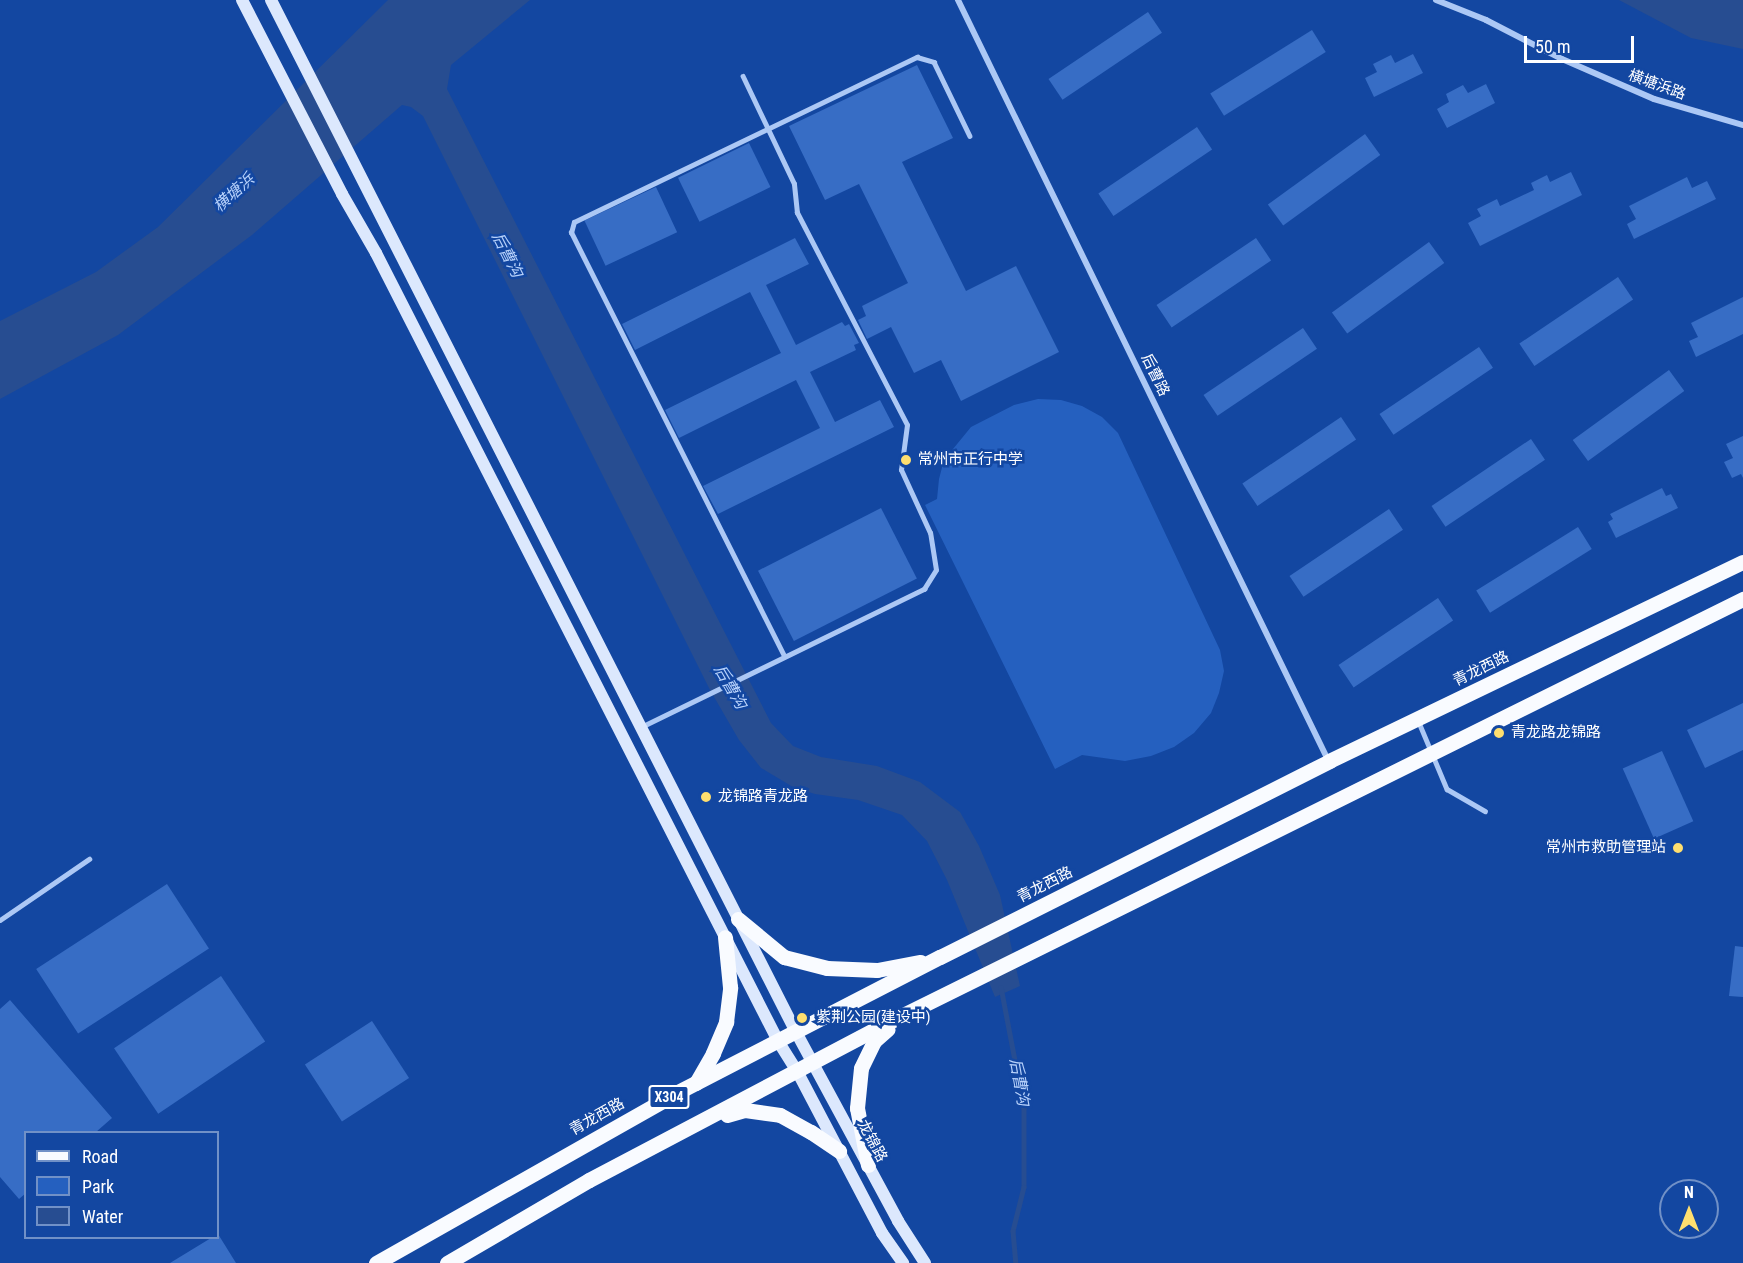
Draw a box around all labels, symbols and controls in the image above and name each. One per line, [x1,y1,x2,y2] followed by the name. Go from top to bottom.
[1527,24,1636,62] scale bar
[1535,36,1570,57] text: 50 m
[1626,66,1688,104] street label: 横塘浜路
[210,170,258,216] water label: 横塘浜
[488,229,526,281] water label: 后曹沟
[1137,351,1173,399] street label: 后曹路
[918,451,1023,469] place label: 常州市正行中学
[899,453,913,467] marker: 常州市正行中学
[1450,648,1512,690] street label: 青龙西路
[710,661,750,713] water label: 后曹沟
[1511,724,1601,742] place label: 青龙路龙锦路
[1492,726,1506,740] marker: 青龙路龙锦路
[718,788,808,806] place label: 龙锦路青龙路
[699,790,713,804] marker: 龙锦路青龙路
[1546,839,1666,857] place label: 常州市救助管理站
[1671,841,1685,855] marker: 常州市救助管理站
[1014,863,1076,907] street label: 青龙西路
[793,1009,811,1027] marker: 紫荆公园(建设中)
[816,1009,930,1027] place label: 紫荆公园(建设中)
[1005,1057,1033,1107] water label: 后曹沟
[648,1086,690,1108] road number: X304
[566,1095,628,1139] street label: 青龙西路
[853,1117,891,1165] street label: 龙锦路
[24,1131,219,1239] legend
[82,1146,118,1167] text: Road
[82,1176,114,1197] text: Park
[1659,1179,1719,1239] north arrow
[1684,1183,1694,1202] text: N
[82,1206,123,1227] text: Water

